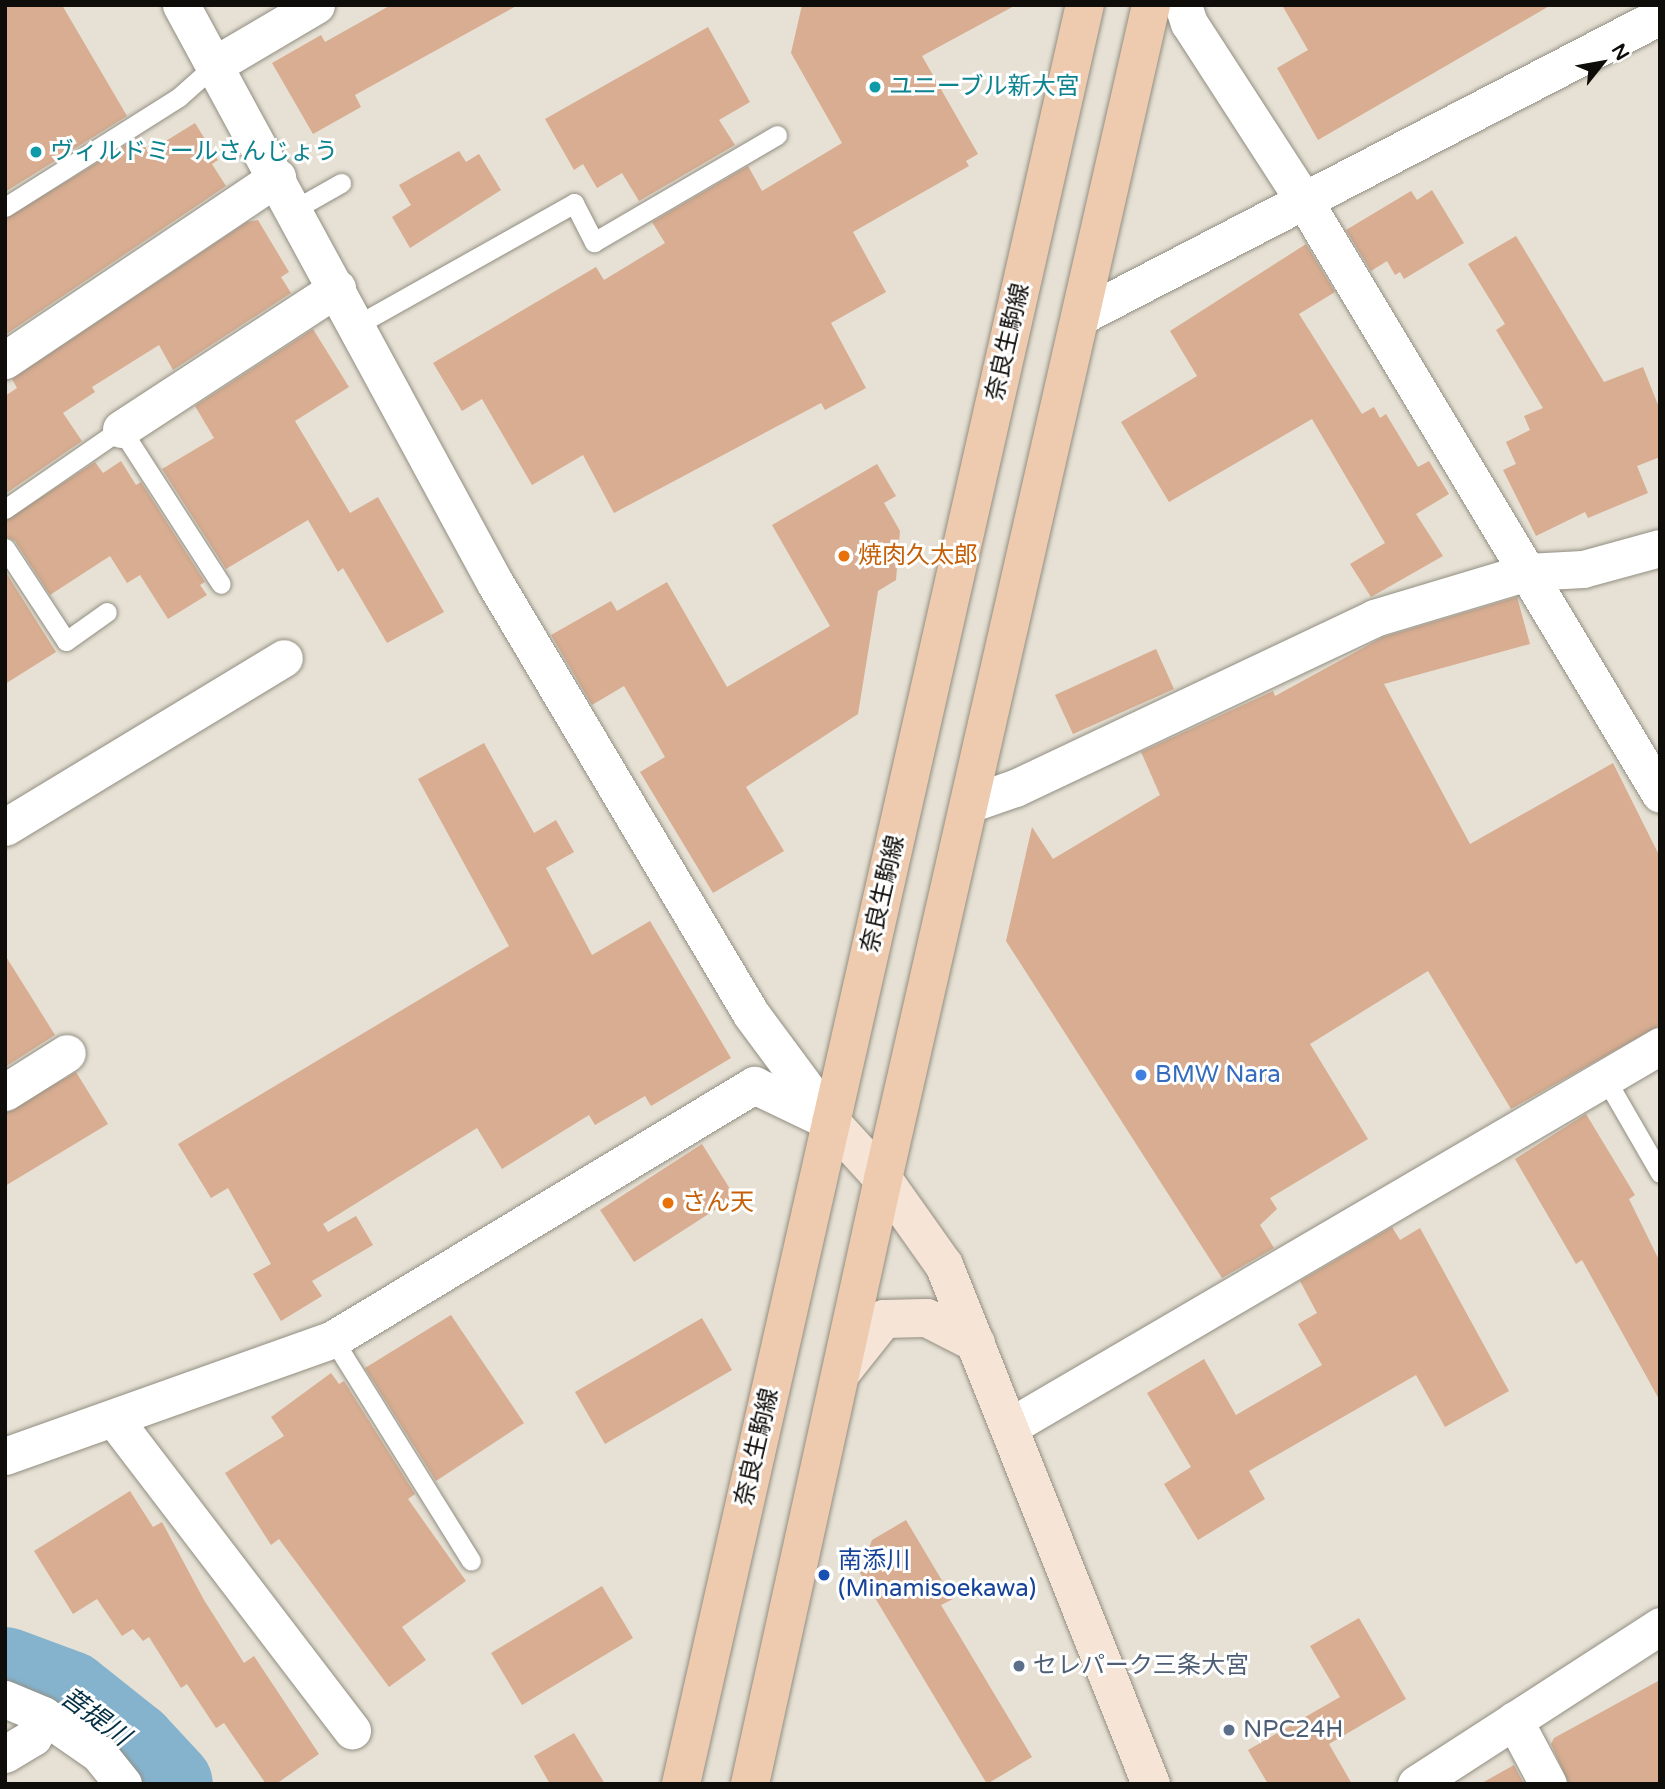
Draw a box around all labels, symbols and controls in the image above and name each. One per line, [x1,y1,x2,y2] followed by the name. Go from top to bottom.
[1567,28,1637,98] north arrow
[1607,40,1633,64] text: N
[889,73,1081,101] place label: ユニーブル新大宮
[867,79,883,95] marker: ユニーブル新大宮
[50,138,338,166] place label: ヴィルドミールさんじょう
[28,144,44,160] marker: ヴィルドミールさんじょう
[980,280,1036,404] street label: 奈良生駒線
[858,542,978,570] place label: 焼肉久太郎
[836,548,852,564] marker: 焼肉久太郎
[855,832,911,956] street label: 奈良生駒線
[1155,1061,1281,1089] place label: BMW Nara
[1133,1067,1149,1083] marker: BMW Nara
[682,1189,754,1217] place label: さん天
[660,1195,676,1211] marker: さん天
[729,1385,785,1509] street label: 奈良生駒線
[838,1547,1036,1603] place label: 南添川 (Minamisoekawa)
[816,1567,832,1583] marker: 南添川 (Minamisoekawa)
[1033,1652,1249,1680] place label: セレパーク三条大宮
[1011,1658,1027,1674] marker: セレパーク三条大宮
[54,1681,136,1753] water label: 菩提川
[1243,1716,1343,1744] place label: NPC24H
[1221,1722,1237,1738] marker: NPC24H

